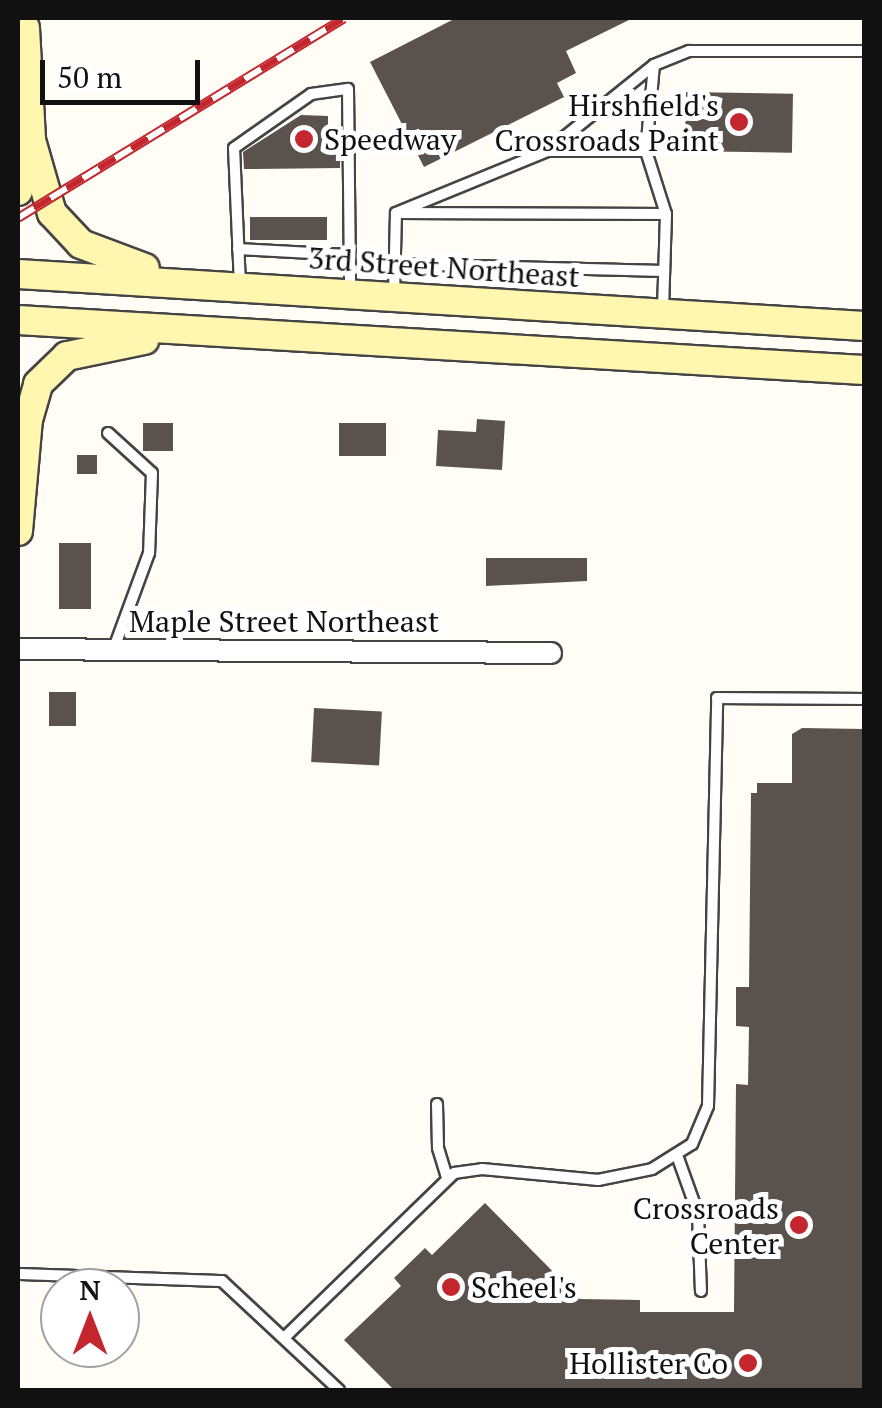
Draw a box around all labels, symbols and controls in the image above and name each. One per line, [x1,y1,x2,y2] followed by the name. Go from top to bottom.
[45,40,205,102] scale bar
[57,57,122,97] text: 50 m
[494,87,719,158] place label: Hirshfield's Crossroads Paint
[728,111,750,133] marker: Hirshfield's Crossroads Paint
[324,121,456,157] place label: Speedway
[293,128,315,150] marker: Speedway
[307,240,581,294] street label: 3rd Street Northeast
[129,603,439,639] street label: Maple Street Northeast
[633,1190,779,1260] place label: Crossroads Center
[788,1214,810,1236] marker: Crossroads Center
[40,1268,140,1368] north arrow
[471,1269,577,1305] place label: Scheel's
[79,1271,101,1308] text: N
[440,1276,462,1298] marker: Scheel's
[569,1345,728,1381] place label: Hollister Co
[737,1352,759,1374] marker: Hollister Co

